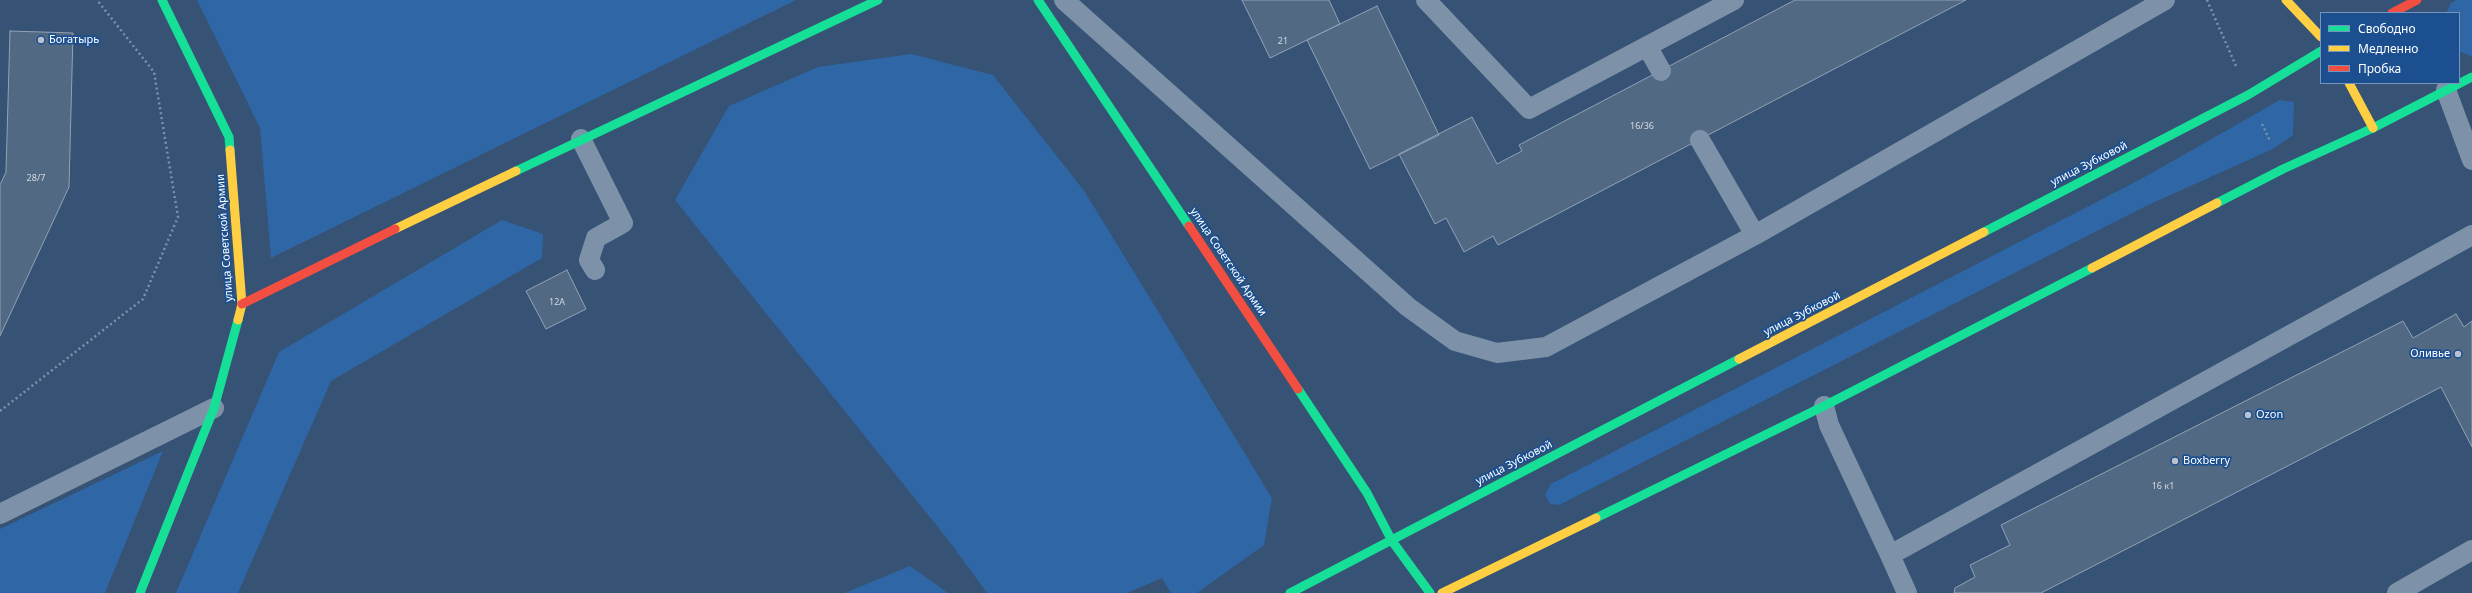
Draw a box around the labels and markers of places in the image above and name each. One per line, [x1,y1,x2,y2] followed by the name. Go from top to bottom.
[49,33,99,47] place label: Богатырь
[36,35,46,45] marker: Богатырь
[2410,347,2450,361] place label: Оливье
[2453,349,2463,359] marker: Оливье
[2256,408,2283,422] place label: Ozon
[2243,410,2253,420] marker: Ozon
[2183,454,2230,468] place label: Boxberry
[2170,456,2180,466] marker: Boxberry

